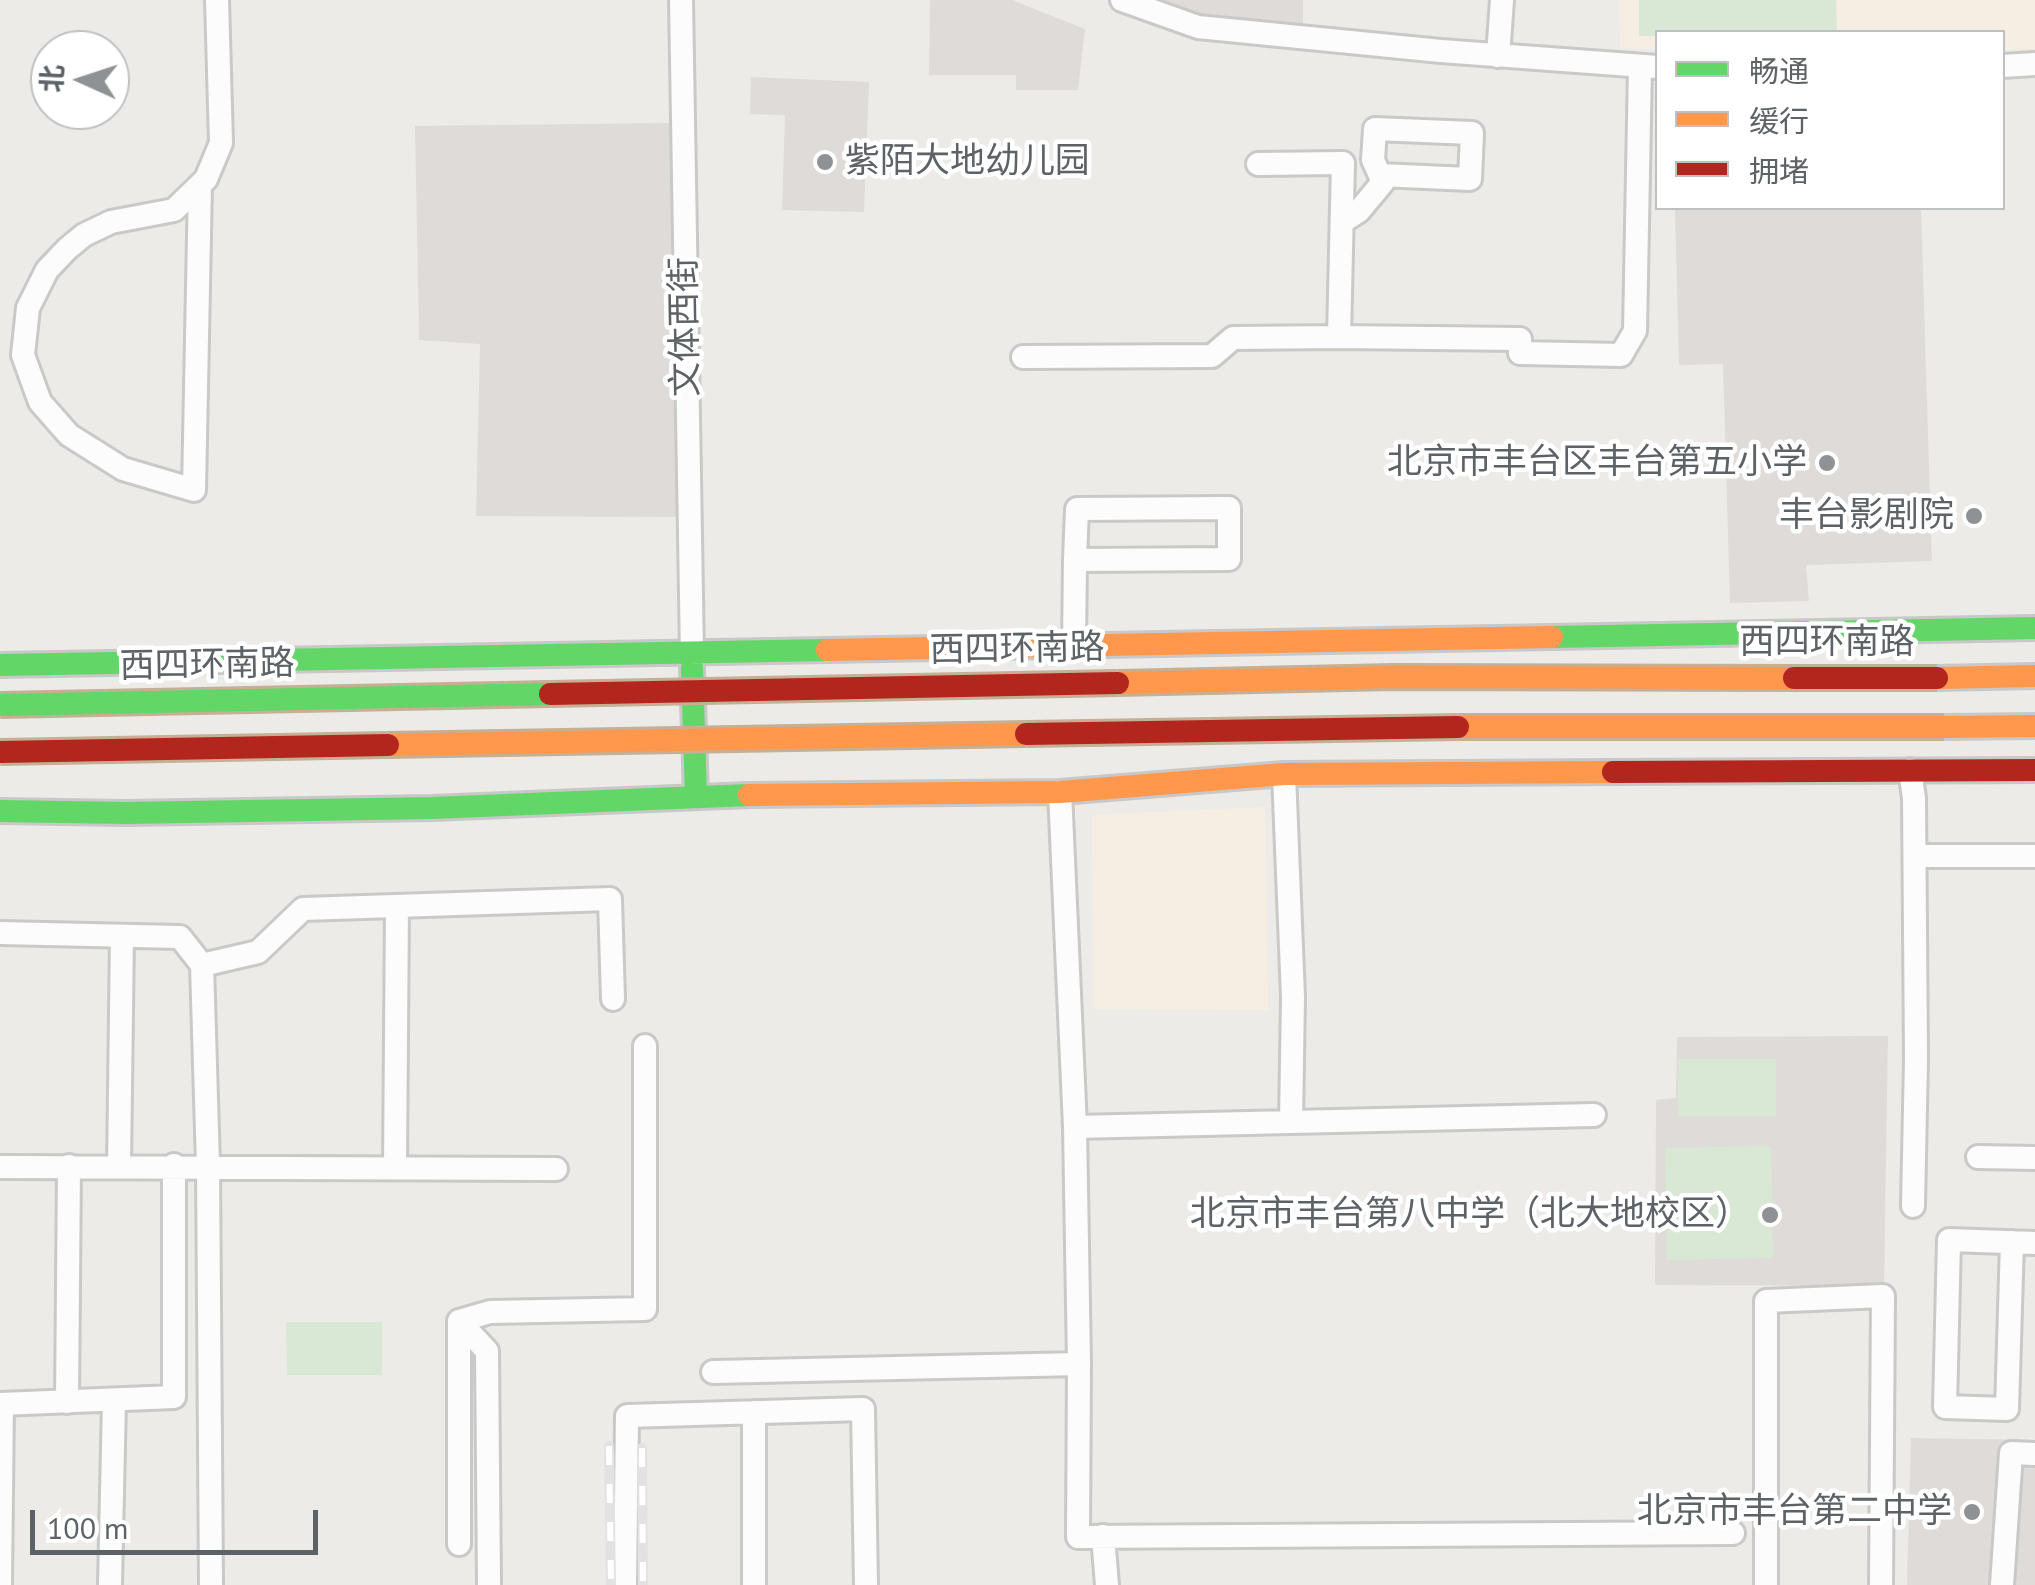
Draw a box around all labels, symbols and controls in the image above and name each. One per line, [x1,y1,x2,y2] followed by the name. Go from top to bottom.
[30,30,130,130] north arrow
[1655,30,2005,210] legend
[1749,51,1809,90] text: 畅通
[32,64,71,93] text: 北
[1749,101,1809,140] text: 缓行
[845,141,1090,183] place label: 紫陌大地幼儿园
[814,151,836,173] marker: 紫陌大地幼儿园
[1749,151,1809,190] text: 拥堵
[664,257,708,397] street label: 文体西街
[1387,442,1807,484] place label: 北京市丰台区丰台第五小学
[1816,452,1838,474] marker: 北京市丰台区丰台第五小学
[1779,495,1954,537] place label: 丰台影剧院
[1963,505,1985,527] marker: 丰台影剧院
[1740,622,1914,664] street label: 西四环南路
[929,627,1105,673] street label: 西四环南路
[119,643,295,689] street label: 西四环南路
[1190,1194,1750,1236] place label: 北京市丰台第八中学（北大地校区）
[1759,1204,1781,1226] marker: 北京市丰台第八中学（北大地校区）
[35,1490,322,1552] scale bar
[1637,1491,1952,1533] place label: 北京市丰台第二中学
[1961,1501,1983,1523] marker: 北京市丰台第二中学
[47,1508,128,1547] text: 100 m

